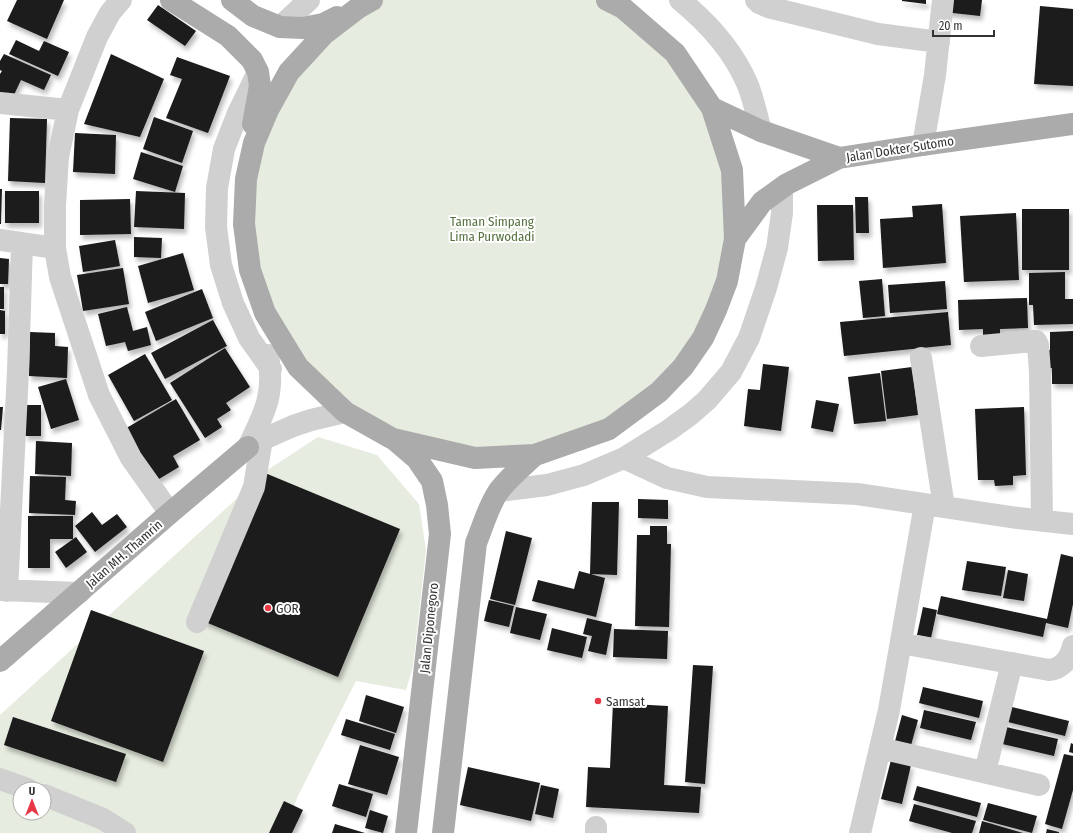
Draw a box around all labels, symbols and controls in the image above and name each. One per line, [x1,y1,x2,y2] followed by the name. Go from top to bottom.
[933,12,994,38] scale bar
[939,19,963,33] text: 20 m
[845,133,955,165] street label: Jalan Dokter Sutomo
[449,214,535,244] park label: Taman Simpang Lima Purwodadi
[83,517,165,591] street label: Jalan MH. Thamrin
[417,582,441,674] street label: Jalan Diponegoro
[276,601,299,616] place label: GOR
[263,603,273,613] marker: GOR
[606,694,646,709] place label: Samsat
[593,696,603,706] marker: Samsat
[12,781,52,821] north arrow
[29,785,35,798] text: U

